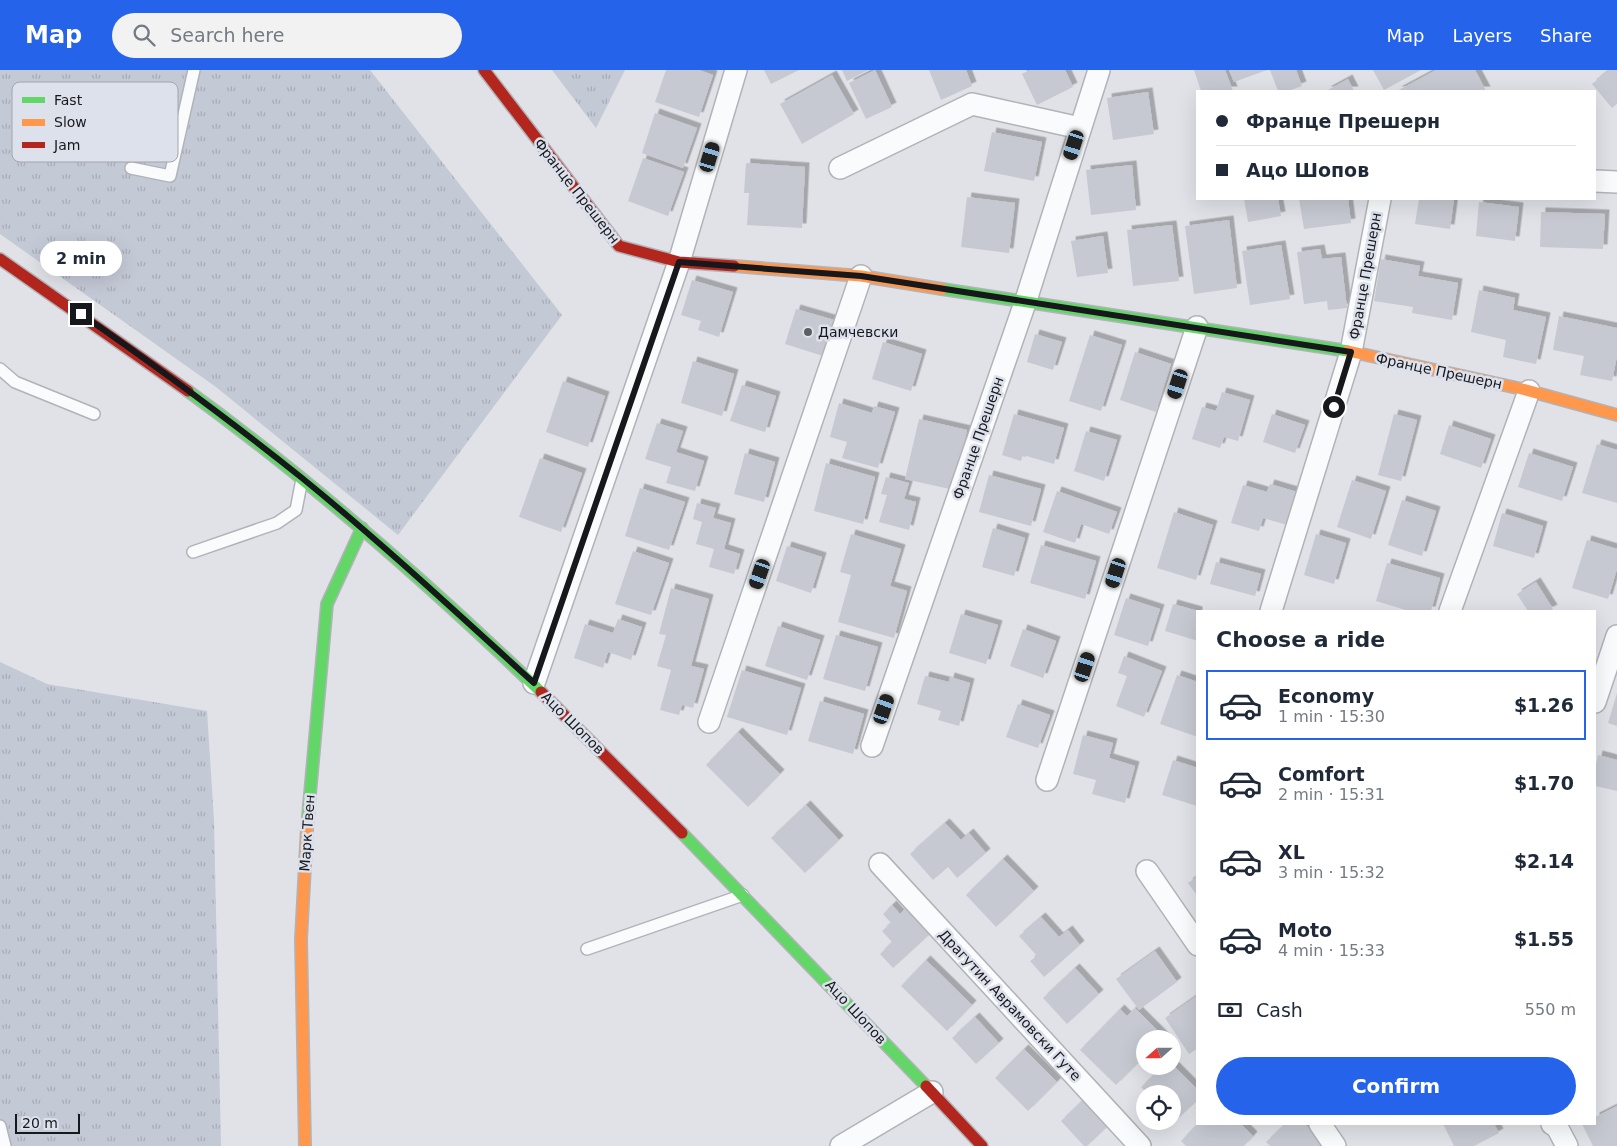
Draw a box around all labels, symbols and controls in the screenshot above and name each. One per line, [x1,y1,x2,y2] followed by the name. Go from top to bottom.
[112,13,462,58] search box
[25,21,82,49] text: Map
[130,21,158,49] icon: search
[170,24,284,46] text: Search here
[1386,25,1424,46] text: Map
[1452,25,1512,46] text: Layers
[1540,25,1592,46] text: Share
[12,82,178,162] legend
[54,92,83,108] text: Fast
[1246,110,1440,132] text: Франце Прешерн
[54,114,87,130] text: Slow
[1062,128,1085,162] car
[531,135,623,247] street label: Францe Прешерн
[53,137,80,153] text: Jam
[698,140,721,174] car
[1246,159,1369,181] text: Ацо Шопов
[1346,211,1384,341] street label: Франце Прешерн
[40,242,122,276] callout: 2 min
[56,249,106,268] text: 2 min
[70,303,92,325] route end
[818,324,898,340] place label: Дамчевски
[802,326,814,338] marker: Дамчевски
[1374,350,1504,392] street label: Францe Прешерн
[1166,367,1189,401] car
[949,375,1007,501] street label: Франце Прешерн
[1323,396,1345,418] route start
[1104,556,1127,590] car
[748,557,771,591] car
[1216,627,1385,652] text: Choose a ride
[1073,650,1096,684] car
[1218,683,1263,728] icon: car
[1278,685,1374,707] text: Economy
[538,688,608,758] street label: Ацо Шопов
[872,692,895,726] car
[1514,694,1574,716] text: $1.26
[1278,707,1385,726] text: 1 min · 15:30
[1218,761,1263,806] icon: car
[1278,763,1365,785] text: Comfort
[1514,772,1574,794] text: $1.70
[1278,785,1385,804] text: 2 min · 15:31
[296,794,318,872] street label: Марк Твен
[1218,839,1263,884] icon: car
[1278,841,1305,863] text: XL
[1514,850,1574,872] text: $2.14
[1278,863,1385,882] text: 3 min · 15:32
[1218,917,1263,962] icon: car
[1278,919,1332,941] text: Moto
[936,926,1084,1084] street label: Драгутин Аврамовски Гуте
[1514,928,1574,950] text: $1.55
[1278,941,1385,960] text: 4 min · 15:33
[822,977,890,1047] street label: Ацо Шопов
[1216,996,1244,1024] icon: cash
[1256,999,1303,1021] text: Cash
[1525,1000,1576,1019] text: 550 m
[1136,1030,1181,1075] north arrow
[1136,1030,1181,1130] map controls
[1216,1057,1576,1115] button: Confirm
[1136,1085,1181,1130] button: locate
[15,1111,80,1134] scale bar
[22,1115,58,1131] text: 20 m

